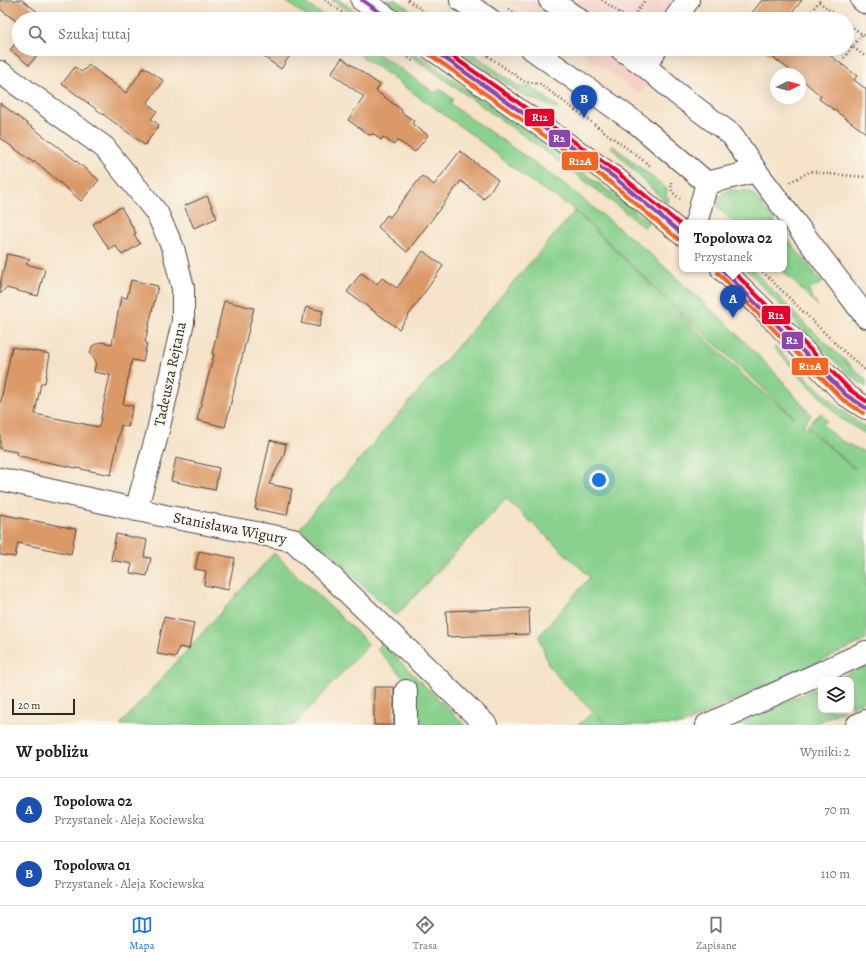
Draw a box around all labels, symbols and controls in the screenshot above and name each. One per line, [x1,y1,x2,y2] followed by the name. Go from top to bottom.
[12,12,854,56] search box
[26,23,48,45] icon: search
[58,24,131,44] text: Szukaj tutaj
[770,68,806,104] north arrow
[571,85,597,118] pin: B
[524,108,555,127] line badge: R12
[532,110,549,125] text: R12
[548,129,571,148] line badge: R2
[553,131,566,146] text: R2
[561,151,599,171] line badge: R12A
[568,154,592,169] text: R12A
[679,220,787,272] popup
[694,228,772,248] text: Topolowa 02
[694,248,753,265] text: Przystanek
[720,285,746,318] pin: A
[761,305,791,325] line badge: R12
[768,308,785,323] text: R12
[149,320,191,428] street label: Tadeusza Rejtana
[781,331,804,350] line badge: R2
[786,333,799,348] text: R2
[791,357,829,376] line badge: R12A
[798,359,822,374] text: R12A
[589,470,609,490] your location
[171,507,289,549] street label: Stanisława Wigury
[818,677,854,713] map controls
[818,677,854,713] button: layers
[12,697,75,716] scale bar
[18,698,40,713] text: 20 m
[16,740,88,763] text: W pobliżu
[800,743,850,760] text: Wyniki: 2
[54,791,132,811] text: Topolowa 02
[25,801,33,818] text: A
[824,801,850,818] text: 70 m
[54,811,205,828] text: Przystanek · Aleja Kociewska
[54,855,130,875] text: Topolowa 01
[25,865,33,882] text: B
[821,865,850,882] text: 110 m
[54,875,205,892] text: Przystanek · Aleja Kociewska
[129,914,155,953] tab: Mapa
[413,914,437,953] tab: Trasa
[696,914,737,953] tab: Zapisane

